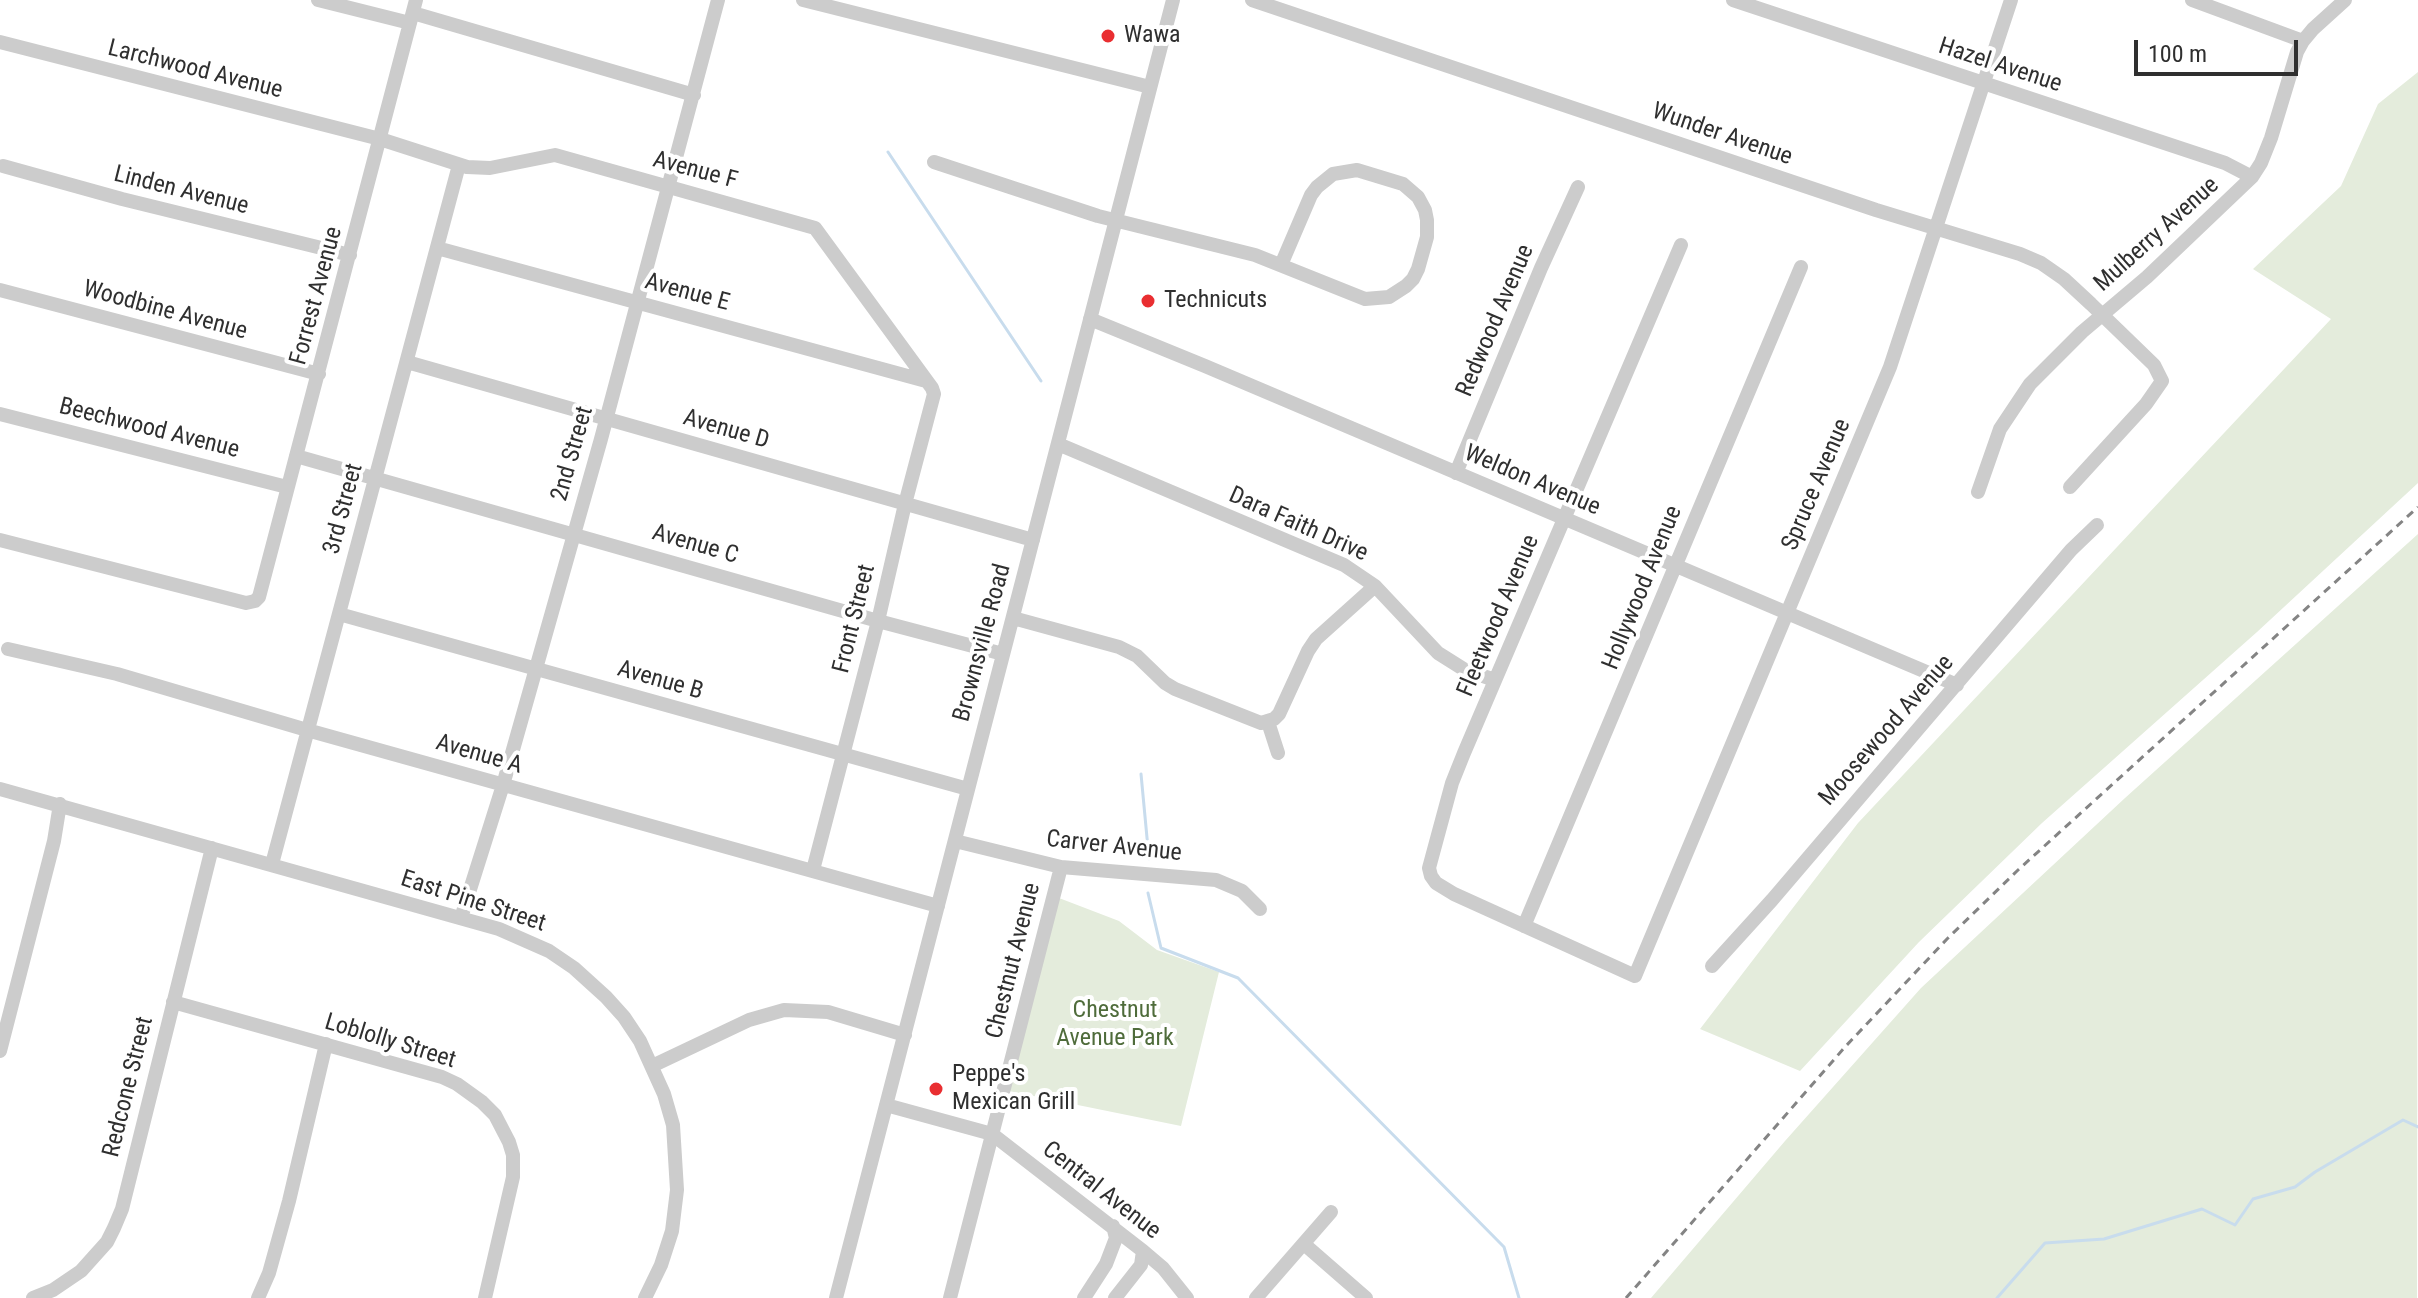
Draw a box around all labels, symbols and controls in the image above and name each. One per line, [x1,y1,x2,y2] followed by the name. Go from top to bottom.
[1124,22,1180,50] place label: Wawa
[2138,24,2302,74] scale bar
[1099,27,1117,45] marker: Wawa
[1935,33,2065,99] street label: Hazel Avenue
[105,34,285,106] street label: Larchwood Avenue
[2148,40,2207,68] text: 100 m
[1648,98,1796,172] street label: Wunder Avenue
[650,146,740,196] street label: Avenue F
[111,160,251,222] street label: Linden Avenue
[2089,172,2225,298] street label: Mulberry Avenue
[285,224,349,368] street label: Forrest Avenue
[1451,241,1541,401] street label: Redwood Avenue
[641,268,733,318] street label: Avenue E
[80,275,250,347] street label: Woodbine Avenue
[1164,287,1267,315] place label: Technicuts
[1139,292,1157,310] marker: Technicuts
[56,393,242,465] street label: Beechwood Avenue
[546,403,600,505] street label: 2nd Street
[680,404,772,456] street label: Avenue D
[1776,415,1858,555] street label: Spruce Avenue
[1460,439,1604,523] street label: Weldon Avenue
[318,461,370,557] street label: 3rd Street
[1224,481,1372,569] street label: Dara Faith Drive
[1597,502,1689,674] street label: Hollywood Avenue
[649,519,741,571] street label: Avenue C
[1452,531,1546,701] street label: Fleetwood Avenue
[948,561,1018,725] street label: Brownsville Road
[828,562,882,676] street label: Front Street
[1814,650,1960,812] street label: Moosewood Avenue
[614,655,706,707] street label: Avenue B
[433,729,525,781] street label: Avenue A
[1045,826,1183,868] street label: Carver Avenue
[397,865,549,939] street label: East Pine Street
[981,880,1047,1042] street label: Chestnut Avenue
[1056,997,1174,1053] park label: Chestnut Avenue Park
[321,1008,459,1076] street label: Loblolly Street
[98,1014,160,1160] street label: Redcone Street
[952,1061,1075,1117] place label: Peppe's Mexican Grill
[927,1080,945,1098] marker: Peppe's Mexican Grill
[1036,1136,1166,1246] street label: Central Avenue

